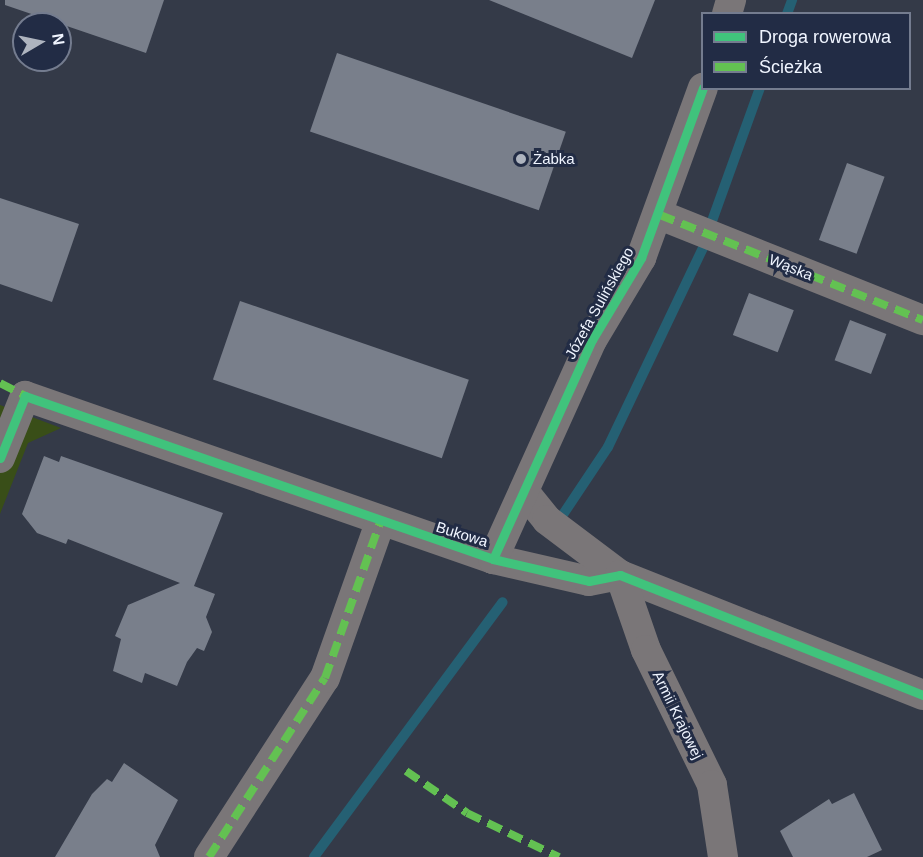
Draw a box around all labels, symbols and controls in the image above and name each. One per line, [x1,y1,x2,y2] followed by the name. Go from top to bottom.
[12,12,72,72] north arrow
[701,12,911,90] legend
[759,27,891,47] text: Droga rowerowa
[49,32,68,46] text: N
[759,57,822,77] text: Ścieżka
[533,150,575,168] place label: Żabka
[514,152,528,166] marker: Żabka
[561,244,637,362] street label: Józefa Sulińskiego
[766,250,816,284] street label: Wąska
[434,518,490,550] street label: Bukowa
[649,668,707,762] street label: Armii Krajowej

